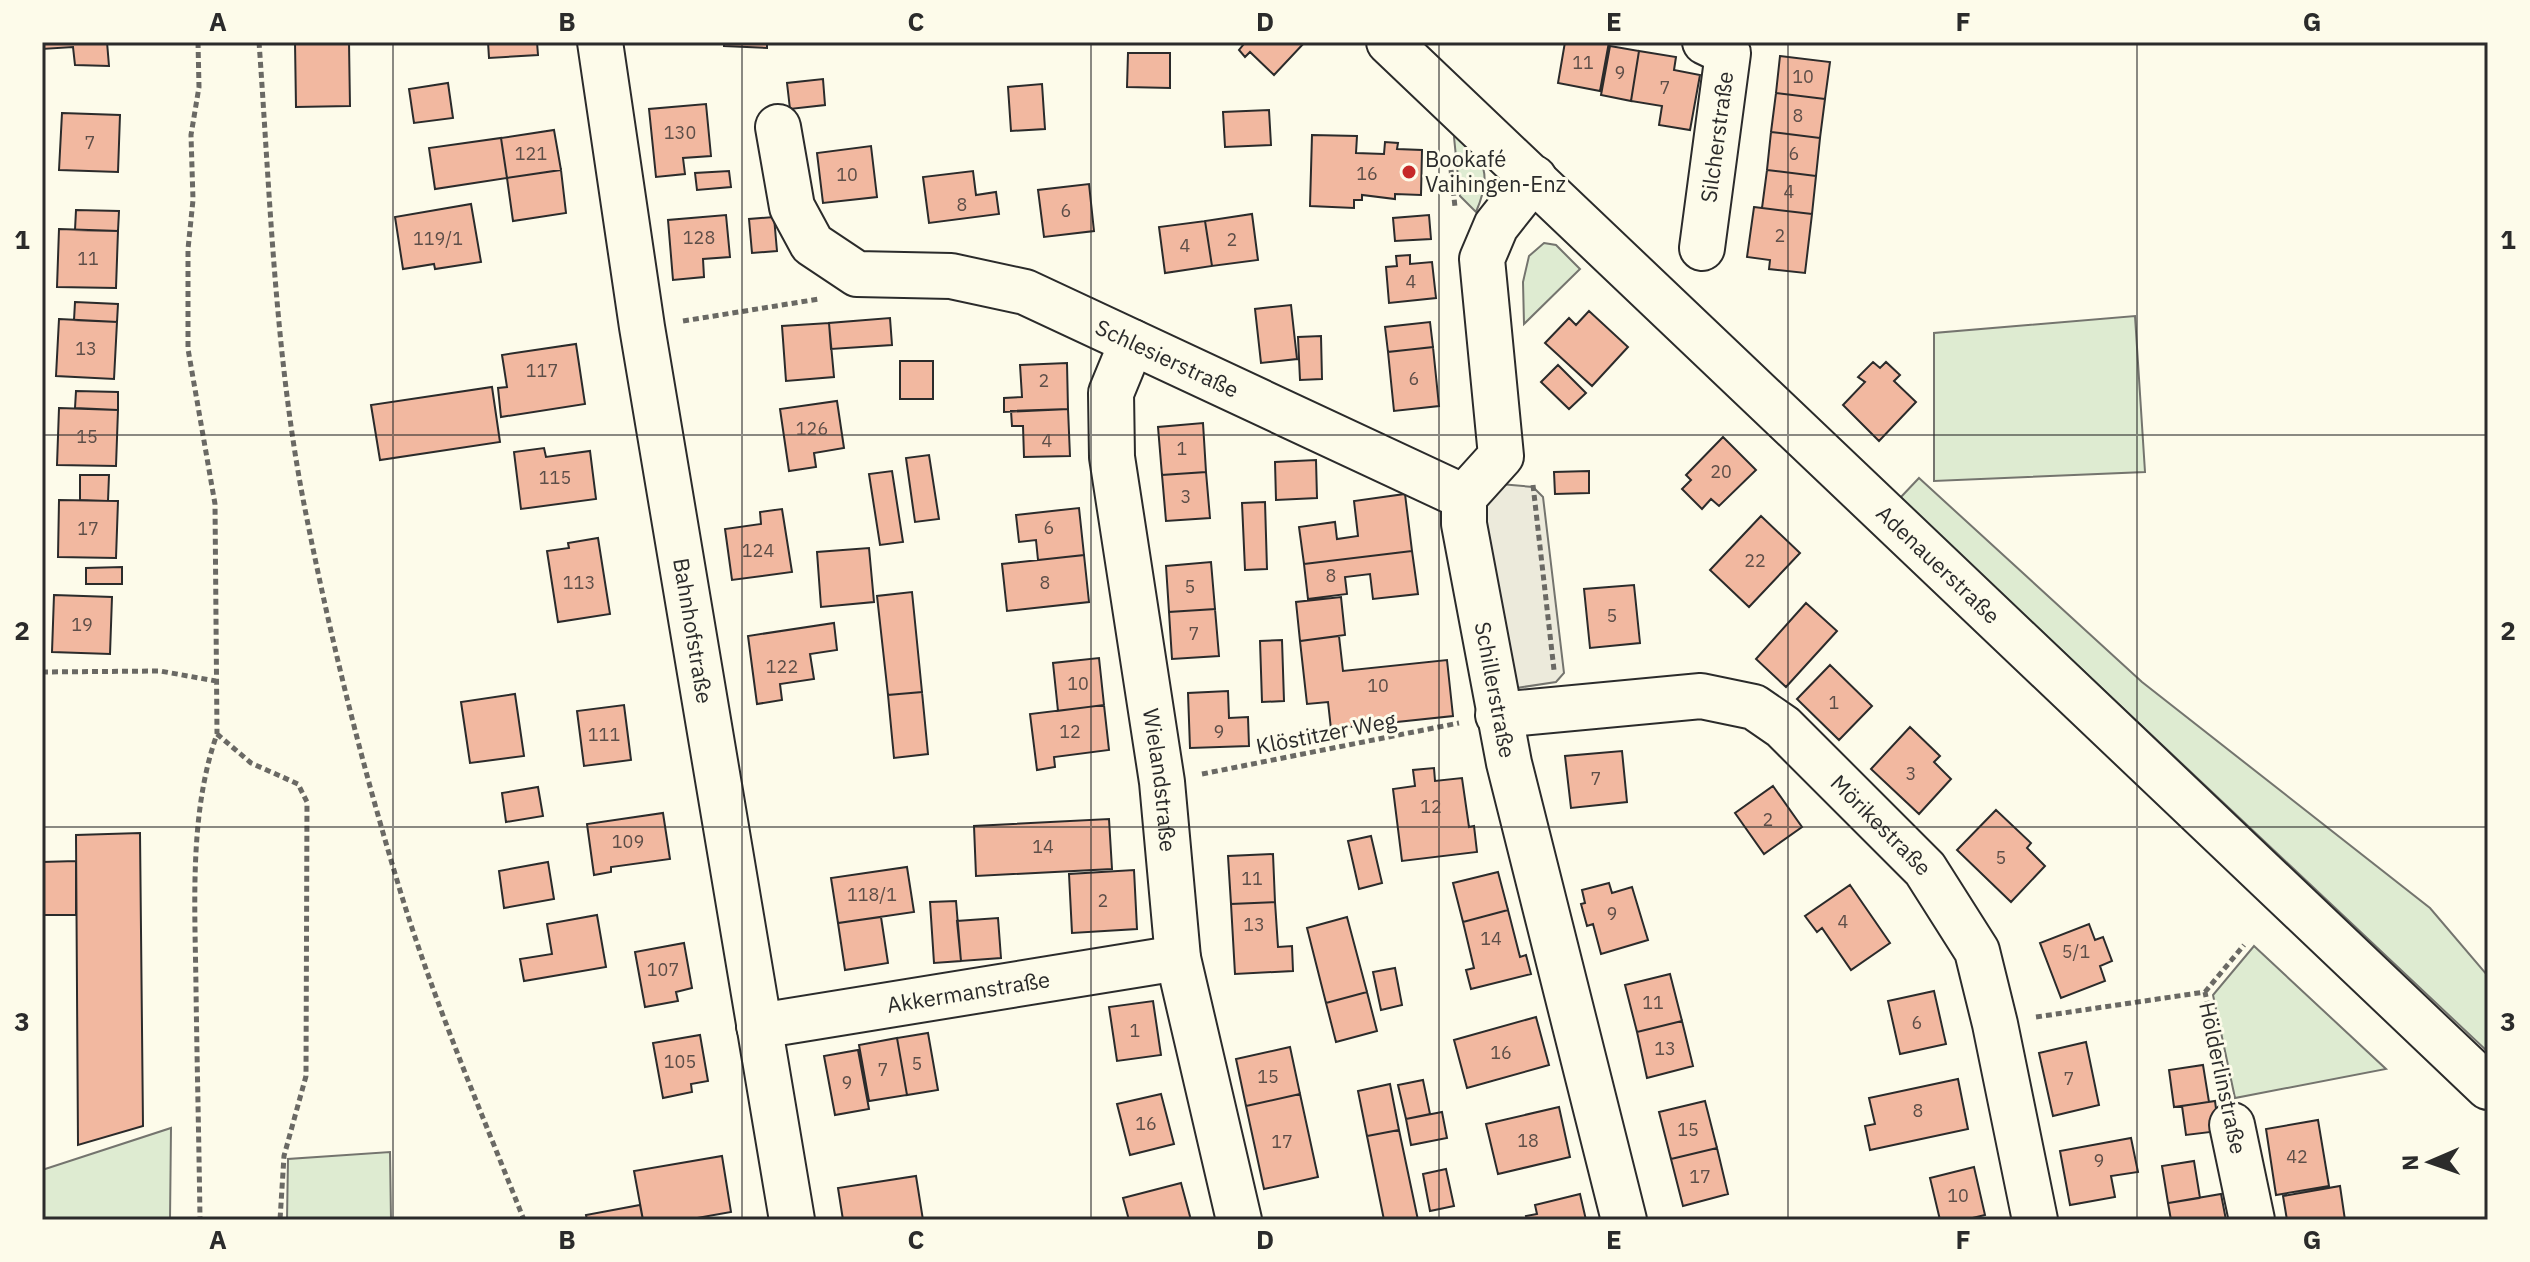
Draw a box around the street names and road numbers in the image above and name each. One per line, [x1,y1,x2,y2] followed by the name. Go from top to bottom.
[1693,69,1739,204] street label: Silcherstraße
[1091,312,1244,404] street label: Schlesierstraße
[1871,498,2007,630] street label: Adenauerstraße
[667,556,720,706] street label: Bahnhofstraße
[1469,619,1523,760] street label: Schillerstraße
[1253,705,1399,760] street label: Klöstitzer Weg
[1137,706,1183,853] street label: Wielandstraße
[1825,768,1938,881] street label: Mörikestraße
[885,964,1052,1019] street label: Akkermanstraße
[2193,999,2254,1157] street label: Hölderlinstraße

